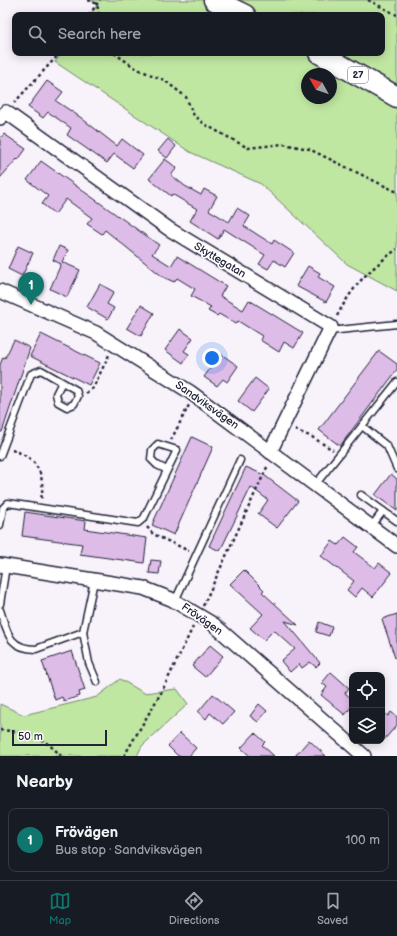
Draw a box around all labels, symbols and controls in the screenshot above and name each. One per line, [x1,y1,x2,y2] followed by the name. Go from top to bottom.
[12,12,385,56] search box
[26,23,48,45] icon: search
[58,25,141,44] text: Search here
[348,67,368,83] road number: 27
[301,68,337,104] north arrow
[192,239,248,281] street label: Skyttegatan
[18,272,44,305] pin: 1
[202,348,222,368] your location
[173,378,241,432] street label: Sandviksvägen
[179,600,225,638] street label: Frövägen
[349,672,385,744] map controls
[349,672,385,708] button: locate
[349,708,385,744] button: layers
[12,728,107,747] scale bar
[18,730,43,743] text: 50 m
[16,772,73,792] text: Nearby
[55,823,118,842] text: Frövägen
[27,832,33,848] text: 1
[345,832,380,848] text: 100 m
[55,842,202,858] text: Bus stop · Sandviksvägen
[49,890,71,927] tab: Map
[169,890,219,927] tab: Directions
[317,890,348,927] tab: Saved

